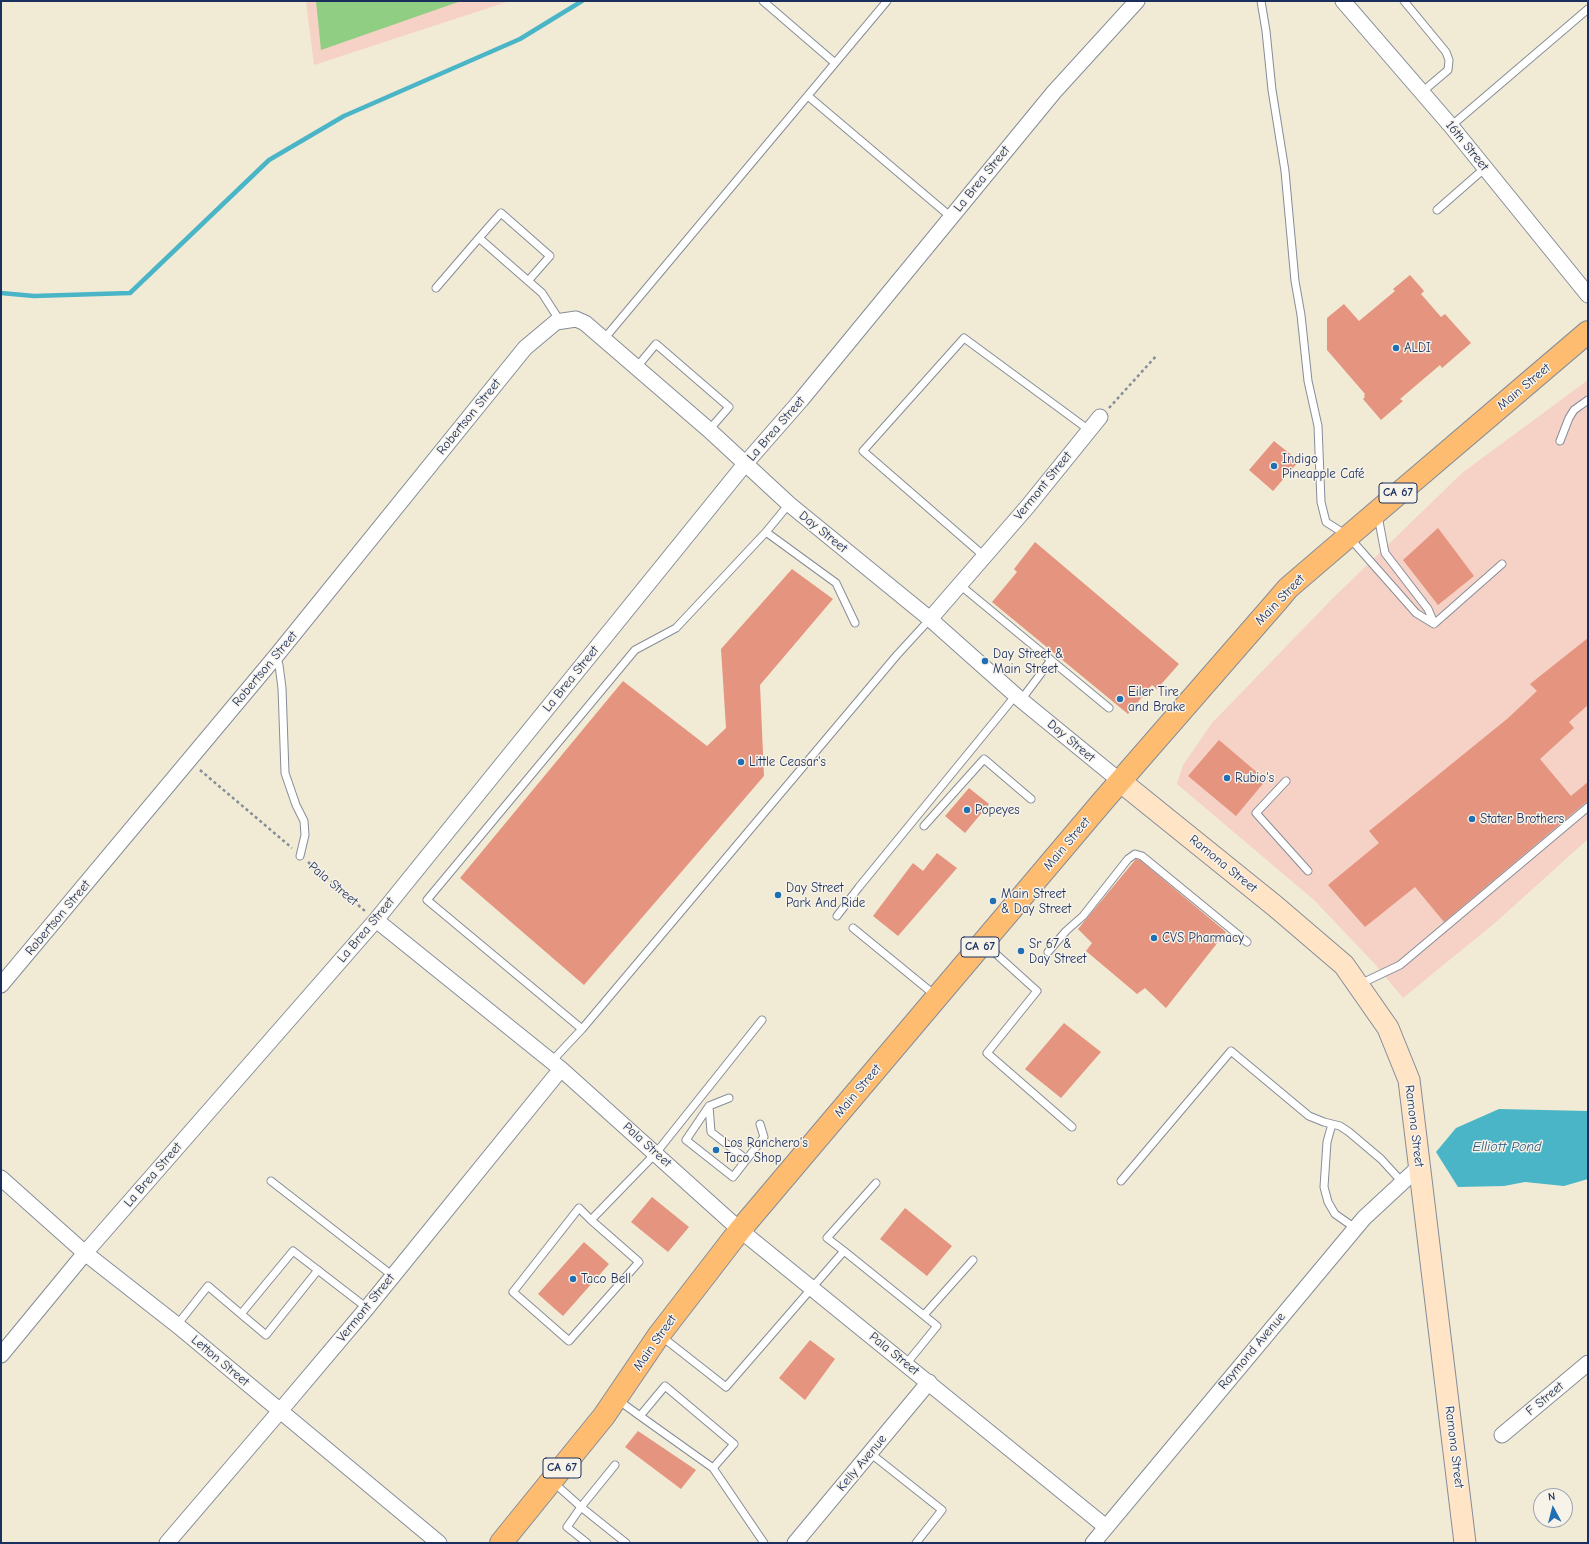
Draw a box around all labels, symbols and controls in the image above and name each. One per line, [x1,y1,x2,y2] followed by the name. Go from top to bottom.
[1442,118,1492,174] street label: 16th Street
[951,143,1013,215] street label: La Brea Street
[1404,340,1431,356] place label: ALDI
[1391,343,1401,353] marker: ALDI
[1494,360,1554,414] street label: Main Street
[434,376,504,458] street label: Robertson Street
[744,394,808,464] street label: La Brea Street
[1011,449,1075,523] street label: Vermont Street
[1282,451,1365,482] place label: Indigo Pineapple Café
[1269,461,1279,471] marker: Indigo Pineapple Café
[1379,483,1417,503] road number: CA 67
[796,508,850,556] street label: Day Street
[1252,571,1308,629] street label: Main Street
[229,628,301,710] street label: Robertson Street
[540,643,602,715] street label: La Brea Street
[993,646,1063,677] place label: Day Street & Main Street
[980,656,990,666] marker: Day Street & Main Street
[1128,684,1185,715] place label: Eiler Tire and Brake
[1115,694,1125,704] marker: Eiler Tire and Brake
[1044,717,1098,765] street label: Day Street
[749,754,826,770] place label: Little Ceasar's
[736,757,746,767] marker: Little Ceasar's
[1235,770,1274,786] place label: Rubio's
[1222,773,1232,783] marker: Rubio's
[975,802,1020,818] place label: Popeyes
[962,805,972,815] marker: Popeyes
[1480,811,1564,827] place label: Stater Brothers
[1040,814,1094,874] street label: Main Street
[1467,814,1477,824] marker: Stater Brothers
[1186,832,1260,896] street label: Ramona Street
[305,859,361,909] street label: Pala Street
[22,877,94,959] street label: Robertson Street
[786,880,865,911] place label: Day Street Park And Ride
[1001,886,1071,917] place label: Main Street & Day Street
[773,890,783,900] marker: Day Street Park And Ride
[334,894,398,966] street label: La Brea Street
[988,896,998,906] marker: Main Street & Day Street
[1162,930,1244,946] place label: CVS Pharmacy
[1149,933,1159,943] marker: CVS Pharmacy
[1029,936,1087,967] place label: Sr 67 & Day Street
[961,937,999,957] road number: CA 67
[1016,946,1026,956] marker: Sr 67 & Day Street
[831,1061,885,1121] street label: Main Street
[1401,1084,1427,1168] street label: Ramona Street
[620,1119,674,1171] street label: Pala Street
[724,1135,808,1166] place label: Los Ranchero's Taco Shop
[1472,1139,1542,1155] water label: Elliott Pond
[121,1140,185,1210] street label: La Brea Street
[711,1145,721,1155] marker: Los Ranchero's Taco Shop
[334,1271,398,1345] street label: Vermont Street
[581,1271,631,1287] place label: Taco Bell
[568,1274,578,1284] marker: Taco Bell
[1215,1309,1289,1393] street label: Raymond Avenue
[630,1312,680,1374] street label: Main Street
[866,1329,922,1379] street label: Pala Street
[188,1332,252,1390] street label: Letton Street
[1523,1379,1567,1419] street label: F Street
[1441,1405,1467,1489] street label: Ramona Street
[834,1431,890,1495] street label: Kelly Avenue
[543,1458,581,1478] road number: CA 67
[1533,1488,1573,1528] north arrow
[1547,1490,1556,1503] text: N

